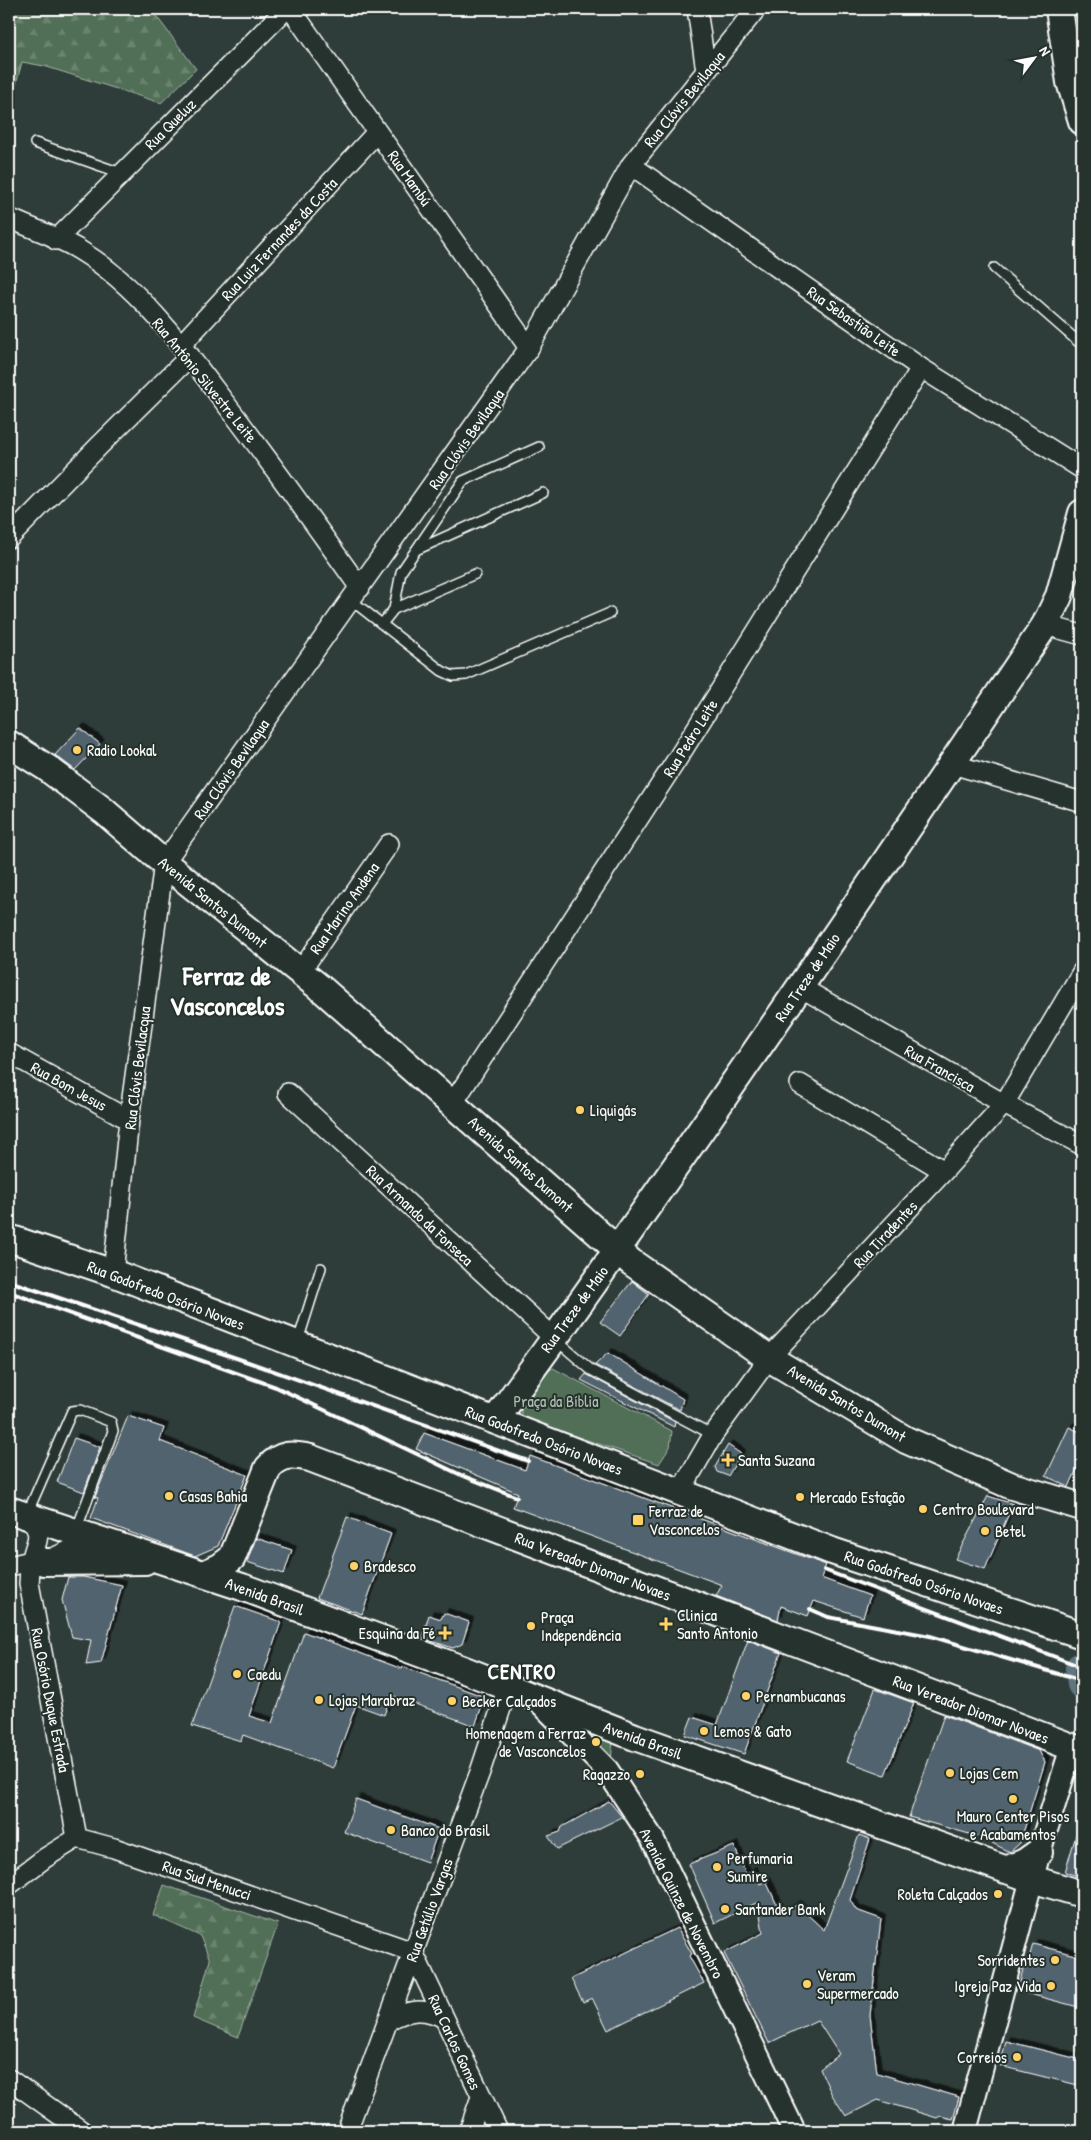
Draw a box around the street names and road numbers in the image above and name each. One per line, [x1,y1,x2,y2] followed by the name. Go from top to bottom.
[638,46,730,152] street label: Rua Clóvis Bevilaqua
[139,93,201,155] street label: Rua Queluz
[383,146,438,211] street label: Rua Mambú
[216,173,342,305] street label: Rua Luiz Fernandes da Costa
[803,281,906,362] street label: Rua Sebastião Leite
[148,313,263,448] street label: Rua Antônio Silvestre Leite
[423,384,509,494] street label: Rua Clóvis Bevilaqua
[657,694,723,781] street label: Rua Pedro Leite
[188,714,274,824] street label: Rua Clóvis Bevilaqua
[154,851,272,953] street label: Avenida Santos Dumont
[304,858,384,958] street label: Rua Marino Andena
[769,928,845,1026] street label: Rua Treze de Maio
[119,1005,155,1131] street label: Rua Clóvis Bevilacqua
[901,1039,979,1097] street label: Rua Francisca
[27,1056,111,1116] street label: Rua Bom Jesus
[464,1111,579,1217] street label: Avenida Santos Dumont
[362,1159,478,1271] street label: Rua Armando da Fonseca
[848,1195,922,1273] street label: Rua Tiradentes
[84,1255,248,1335] street label: Rua Godofredo Osório Novaes
[535,1261,613,1357] street label: Rua Treze de Maio
[784,1359,911,1447] street label: Avenida Santos Dumont
[462,1400,626,1480] street label: Rua Godofredo Osório Novaes
[512,1526,674,1606] street label: Rua Vereador Diomar Novaes
[842,1544,1006,1620] street label: Rua Godofredo Osório Novaes
[223,1572,308,1621] street label: Avenida Brasil
[26,1626,76,1774] street label: Rua Osório Duque Estrada
[890,1669,1052,1749] street label: Rua Vereador Diomar Novaes
[601,1716,686,1765] street label: Avenida Brasil
[634,1824,730,1983] street label: Avenida Quinze de Novembro
[160,1854,254,1906] street label: Rua Sud Menucci
[400,1855,458,1965] street label: Rua Getúlio Vargas
[423,1991,487,2093] street label: Rua Carlos Gomes

